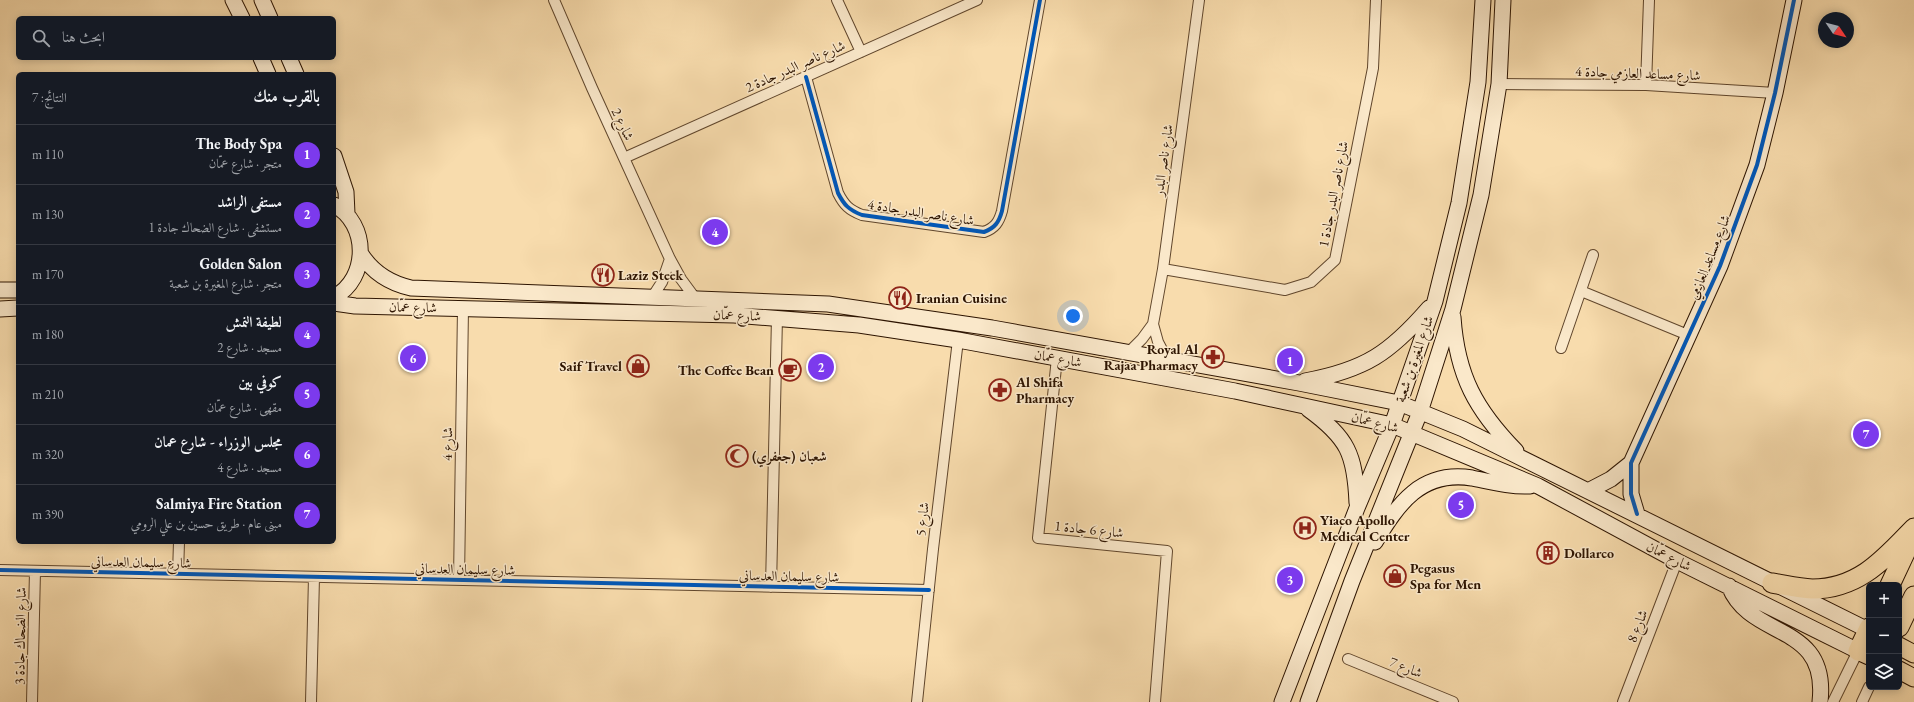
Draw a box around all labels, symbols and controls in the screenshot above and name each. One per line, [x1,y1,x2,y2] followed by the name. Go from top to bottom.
[1818,12,1854,48] north arrow
[16,16,336,60] search box
[30,27,52,49] icon: search
[62,27,105,46] text: ابحث هنا
[742,36,849,99] street label: شارع ناصر البدر جادة 2
[1575,62,1701,87] street label: شارع مساعد العازمي جادة 4
[253,85,320,107] text: بالقرب منك
[32,89,67,106] text: النتائج: 7
[605,105,638,144] street label: شارع 2
[1149,123,1180,199] street label: شارع ناصر البدر
[195,134,282,153] text: The Body Spa
[1314,139,1355,249] street label: شارع ناصر البدر جادة 1
[32,146,63,163] text: 110 m
[304,146,310,163] text: 1
[209,155,282,172] text: متجر · شارع عمّان
[217,192,282,211] text: مستفى الراشد
[866,195,976,232] street label: شارع ناصر البدر جادة 4
[32,206,63,223] text: 130 m
[304,206,310,223] text: 2
[1684,212,1737,303] street label: شارع مساعد العازمي
[702,217,728,247] pin: 4
[148,219,282,236] text: مستشفى · شارع الضحاك جادة 1
[199,254,282,273] text: Golden Salon
[590,262,616,288] restaurant icon: Laziz Steek
[32,266,63,283] text: 170 m
[304,266,310,283] text: 3
[618,266,684,284] place label: Laziz Steek
[169,275,282,292] text: متجر · شارع المغيرة بن شعبة
[887,285,913,311] restaurant icon: Iranian Cuisine
[916,289,1007,307] place label: Iranian Cuisine
[389,297,437,319] street label: شارع عمّان
[712,304,761,328] street label: شارع عمّان
[1063,306,1083,326] your location
[226,312,282,331] text: لطيفة النمش
[1391,313,1440,406] street label: شارع المغيرة بن شعبة
[32,326,63,343] text: 180 m
[304,326,310,343] text: 4
[217,339,282,356] text: مسجد · شارع 2
[1104,340,1198,374] place label: Royal Al Rajaa Pharmacy
[400,343,426,373] pin: 6
[1032,344,1084,374] street label: شارع عمّان
[1200,344,1226,370] pharmacy icon: Royal Al Rajaa Pharmacy
[1277,346,1303,376] pin: 1
[808,352,834,382] pin: 2
[625,353,651,379] shop icon: Saif Travel
[560,357,622,375] place label: Saif Travel
[777,357,803,383] cafe icon: The Coffee Bean
[678,361,774,379] place label: The Coffee Bean
[238,372,282,391] text: كوفي بين
[1015,373,1074,407] place label: Al Shifa Pharmacy
[987,377,1013,403] pharmacy icon: Al Shifa Pharmacy
[32,386,63,403] text: 210 m
[304,386,310,403] text: 5
[207,399,282,416] text: مقهى · شارع عمّان
[1349,406,1401,439] street label: شارع عمّان
[1853,419,1879,449] pin: 7
[438,427,459,461] street label: شارع 4
[154,432,282,451] text: مجلس الوزراء - شارع عمان
[724,443,750,469] mosque icon: شعبان (جعفري)
[32,446,63,463] text: 320 m
[304,446,310,463] text: 6
[752,447,827,468] place label: شعبان (جعفري)
[217,459,282,476] text: مسجد · شارع 4
[1448,490,1474,520] pin: 5
[156,494,282,513] text: Salmiya Fire Station
[911,501,936,537] street label: شارع 5
[32,506,63,523] text: 390 m
[304,506,310,523] text: 7
[1320,511,1410,545] place label: Yiaco Apollo Medical Center
[131,515,282,532] text: مبنى عام · طريق حسين بن علي الرومي
[1292,515,1318,541] hospital icon: Yiaco Apollo Medical Center
[1053,516,1124,545] street label: شارع 6 جادة 1
[1642,536,1695,578] street label: شارع عمّان
[1535,540,1561,566] building icon: Dollarco
[1564,544,1614,562] place label: Dollarco
[91,552,191,575] street label: شارع سليمان العدساني
[415,559,515,582] street label: شارع سليمان العدساني
[1410,559,1481,593] place label: Pegasus Spa for Men
[1382,563,1408,589] shop icon: Pegasus Spa for Men
[1277,565,1303,595] pin: 3
[739,566,839,589] street label: شارع سليمان العدساني
[1866,582,1902,690] map controls
[1866,582,1902,618] button: +
[10,587,33,685] street label: شارع الضحاك جادة 3
[1623,607,1654,646] street label: شارع 8
[1866,618,1902,654] button: −
[1386,652,1425,684] street label: شارع 7
[1866,654,1902,690] button: layers

